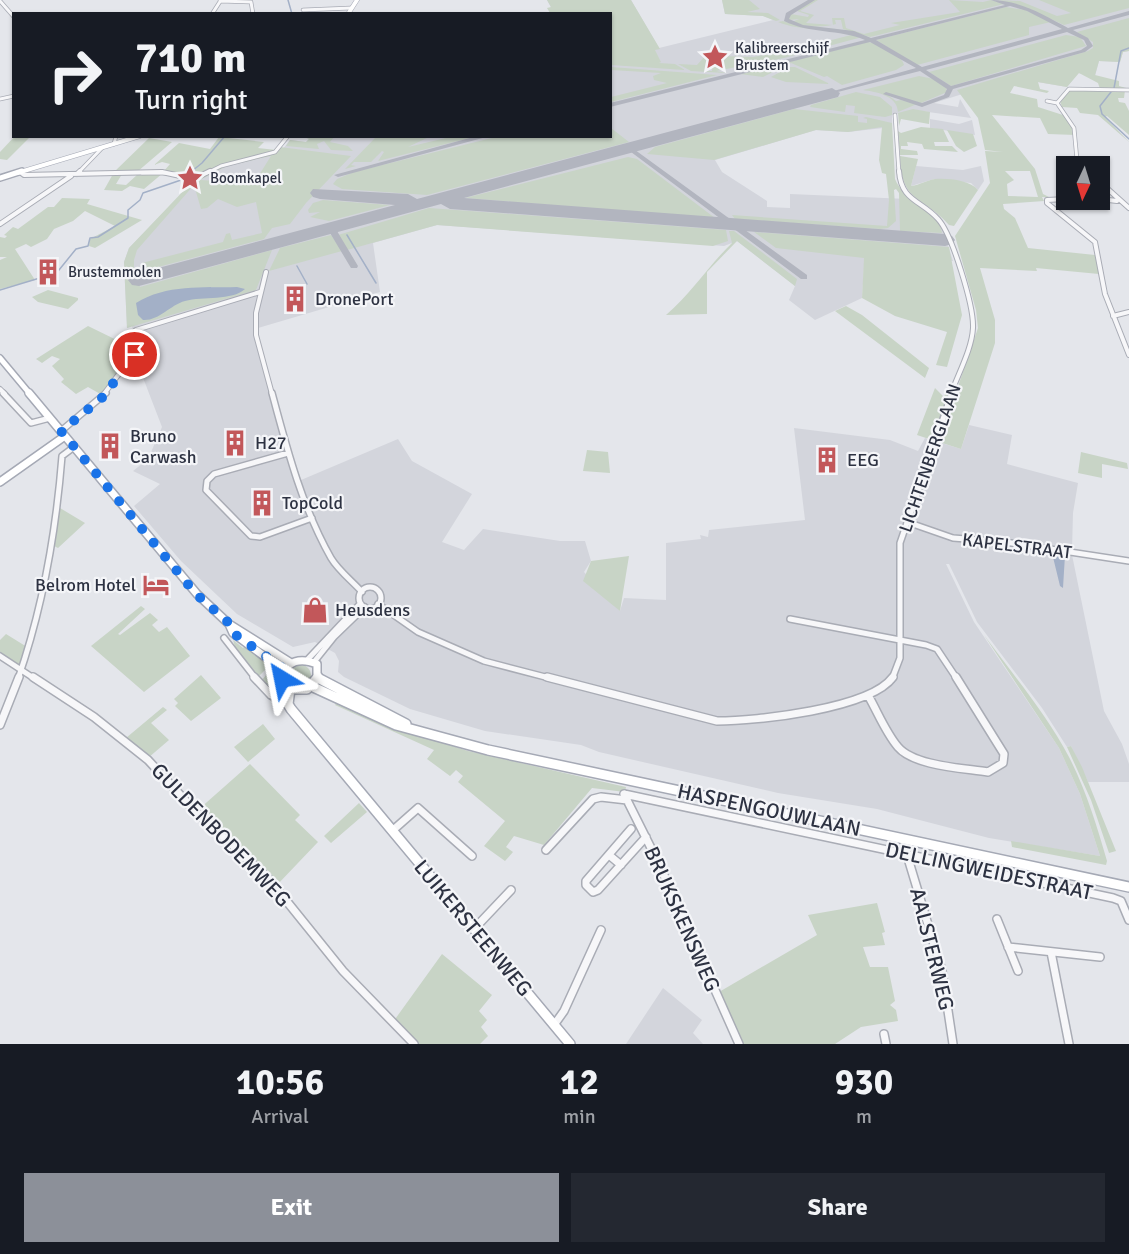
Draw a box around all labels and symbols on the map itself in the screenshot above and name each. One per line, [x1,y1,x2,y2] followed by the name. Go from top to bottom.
[735,39,830,74] place label: Kalibreerschijf Brustem
[700,42,730,72] place icon: Kalibreerschijf Brustem
[1056,156,1110,210] north arrow
[175,163,205,193] place icon: Boomkapel
[210,169,282,187] place label: Boomkapel
[33,257,63,287] building icon: Brustemmolen
[68,263,161,281] place label: Brustemmolen
[280,284,310,314] building icon: DronePort
[315,288,394,310] place label: DronePort
[109,329,160,380] pin
[894,381,966,535] street label: LICHTENBERGLAAN
[130,425,197,468] place label: Bruno Carwash
[220,428,250,458] building icon: H27
[95,431,125,461] building icon: Bruno Carwash
[255,432,287,454] place label: H27
[812,445,842,475] building icon: EEG
[847,449,879,471] place label: EEG
[247,488,277,518] building icon: TopCold
[282,492,343,514] place label: TopCold
[961,528,1073,564] street label: KAPELSTRAAT
[141,570,171,600] hotel icon: Belrom Hotel
[35,574,136,596] place label: Belrom Hotel
[300,595,330,625] shop icon: Heusdens
[335,599,410,621] place label: Heusdens
[250,647,314,711] position arrow
[146,758,296,912] street label: GULDENBODEMWEG
[675,778,863,842] street label: HASPENGOUWLAAN
[883,836,1096,906] street label: DELLINGWEIDESTRAAT
[638,842,726,996] street label: BRUKSKENSWEG
[408,854,538,1002] street label: LUIKERSTEENWEG
[904,885,960,1013] street label: AALSTERWEG

